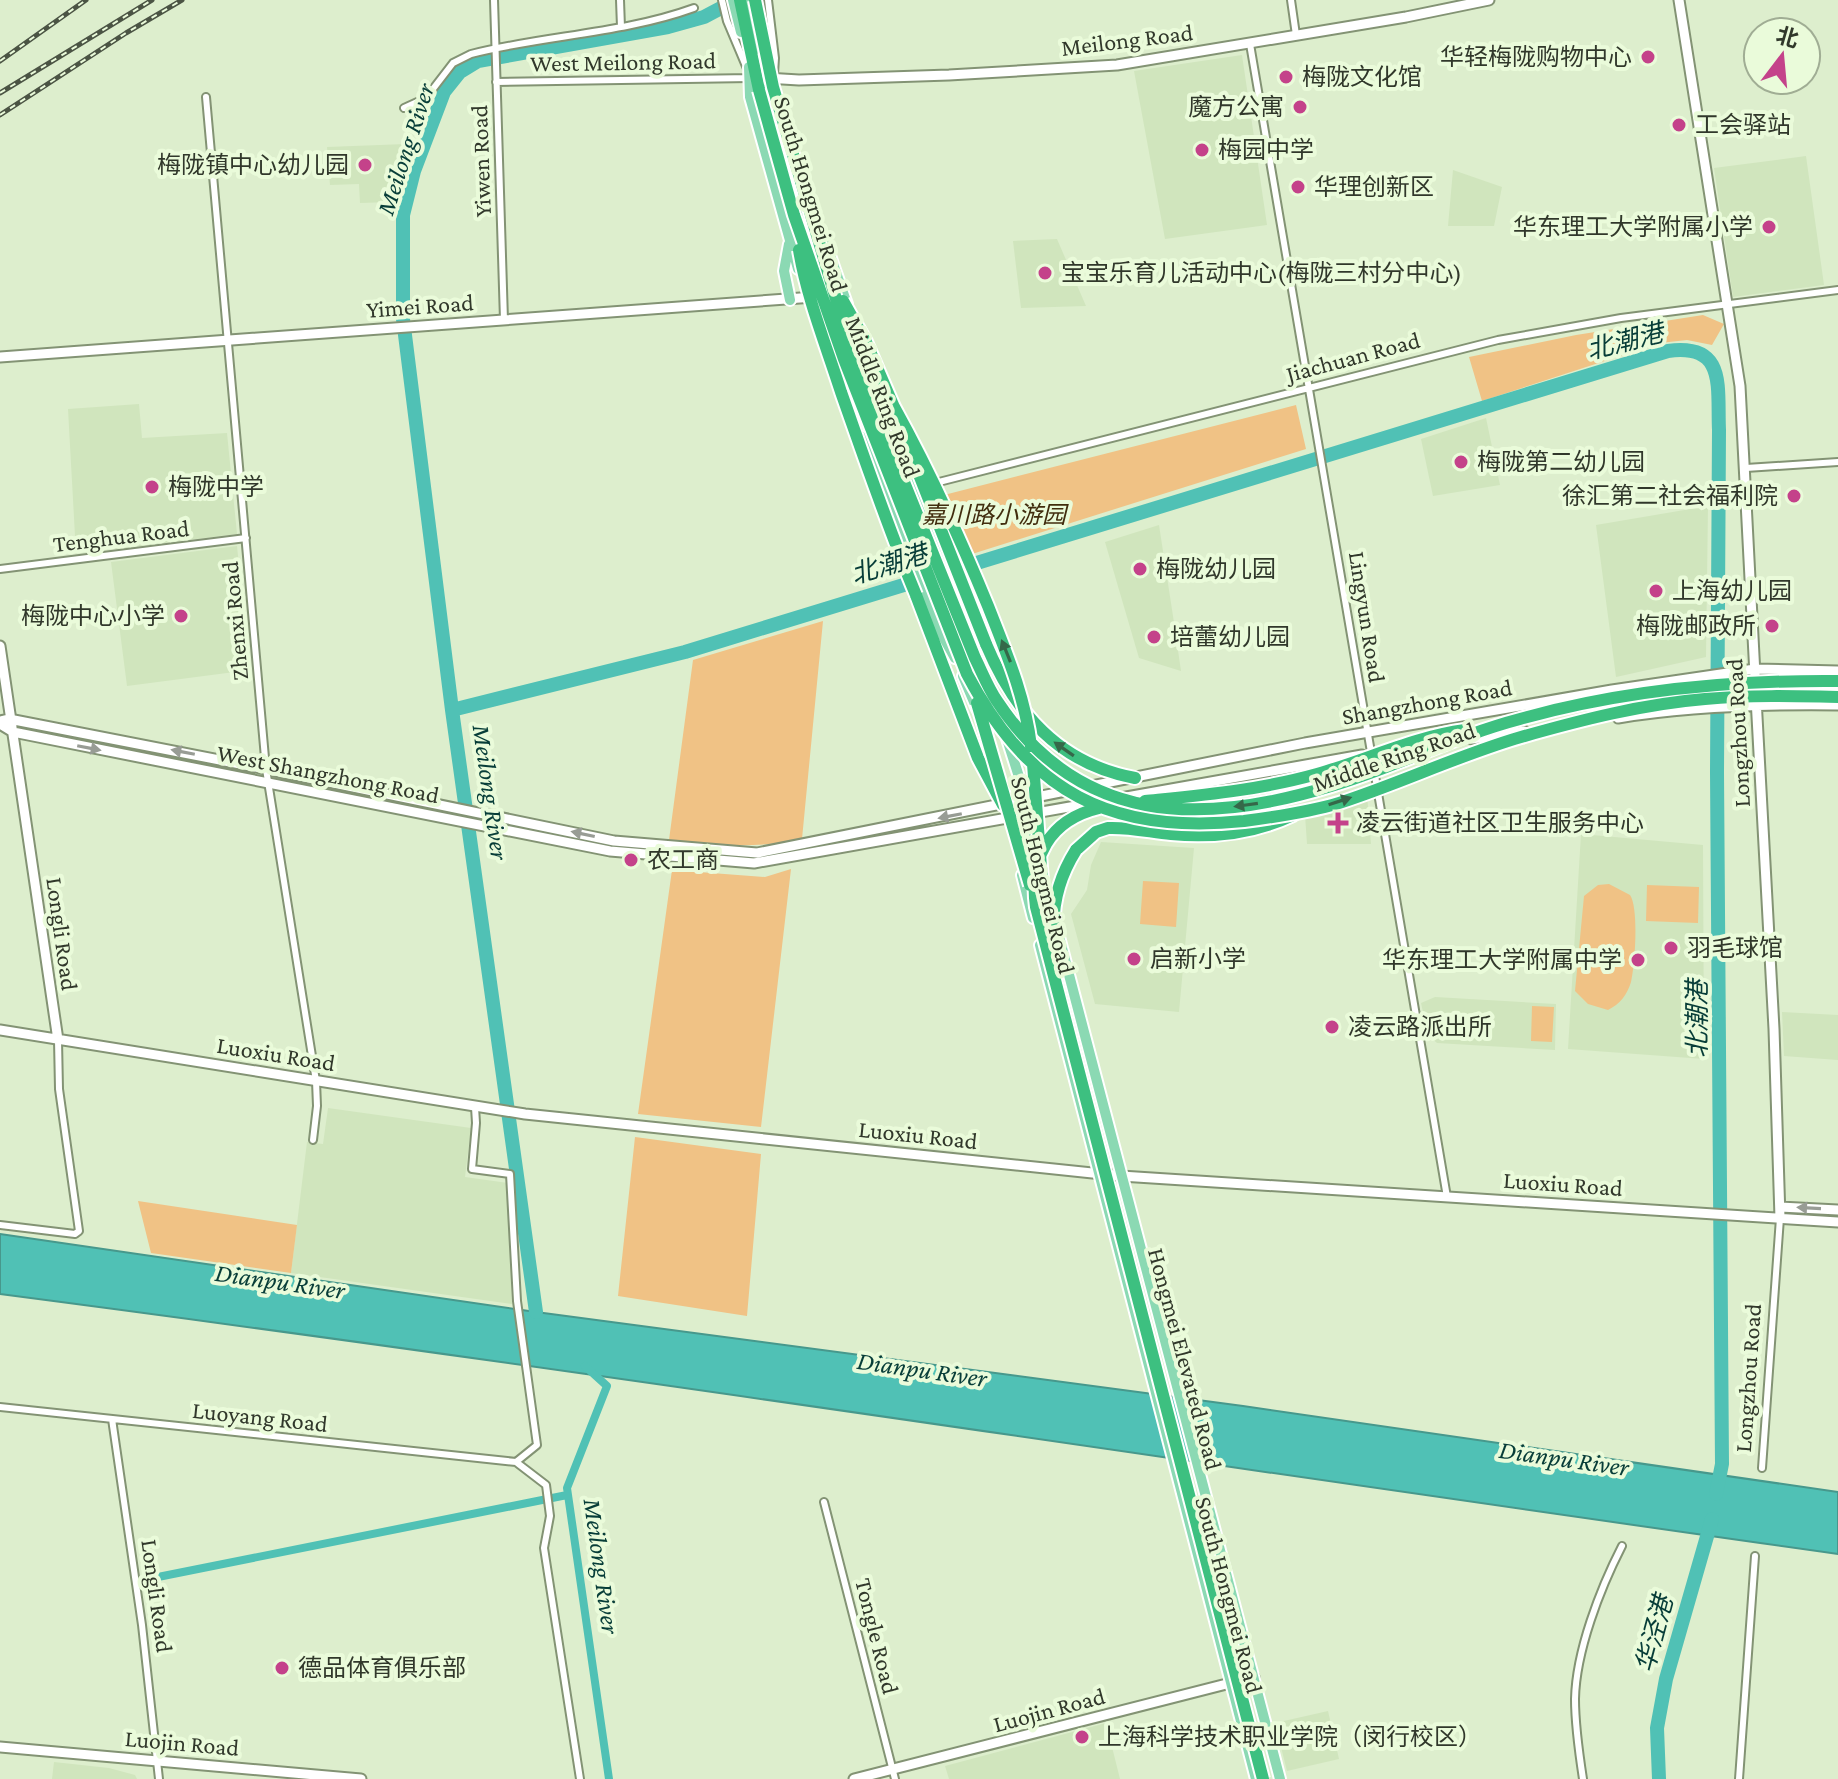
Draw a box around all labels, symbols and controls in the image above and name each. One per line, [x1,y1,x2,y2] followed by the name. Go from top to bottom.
[1742,16,1822,96] north arrow
[1059,18,1195,61] street label: Meilong Road
[1773,22,1801,52] text: 北
[1440,43,1632,70] place label: 华轻梅陇购物中心
[530,46,717,77] street label: West Meilong Road
[1639,48,1657,66] marker: 华轻梅陇购物中心
[1302,63,1422,90] place label: 梅陇文化馆
[1277,68,1295,86] marker: 梅陇文化馆
[370,79,441,219] water label: Meilong River
[769,93,854,295] street label: South Hongmei Road
[1188,93,1284,120] place label: 魔方公寓
[1291,98,1309,116] marker: 魔方公寓
[465,104,496,218] street label: Yiwen Road
[1695,111,1791,138] place label: 工会驿站
[1670,116,1688,134] marker: 工会驿站
[1218,136,1314,163] place label: 梅园中学
[1193,141,1211,159] marker: 梅园中学
[157,151,349,178] place label: 梅陇镇中心幼儿园
[356,156,374,174] marker: 梅陇镇中心幼儿园
[1314,173,1434,200] place label: 华理创新区
[1289,178,1307,196] marker: 华理创新区
[1513,213,1753,240] place label: 华东理工大学附属小学
[1760,218,1778,236] marker: 华东理工大学附属小学
[1061,259,1462,287] place label: 宝宝乐育儿活动中心(梅陇三村分中心)
[1036,264,1054,282] marker: 宝宝乐育儿活动中心(梅陇三村分中心)
[365,288,475,323] street label: Yimei Road
[840,313,927,481] street label: Middle Ring Road
[1584,317,1670,365] water label: 北潮港
[1281,326,1423,388] street label: Jiachuan Road
[1477,448,1645,475] place label: 梅陇第二幼儿园
[1452,453,1470,471] marker: 梅陇第二幼儿园
[168,473,264,500] place label: 梅陇中学
[143,478,161,496] marker: 梅陇中学
[1562,482,1778,509] place label: 徐汇第二社会福利院
[1785,487,1803,505] marker: 徐汇第二社会福利院
[922,501,1069,528] park label: 嘉川路小游园
[51,514,191,557] street label: Tenghua Road
[848,538,934,590] water label: 北潮港
[1344,549,1391,685] street label: Lingyun Road
[1156,555,1276,582] place label: 梅陇幼儿园
[216,560,253,682] street label: Zhenxi Road
[1131,560,1149,578] marker: 梅陇幼儿园
[1672,577,1792,604] place label: 上海幼儿园
[1647,582,1665,600] marker: 上海幼儿园
[21,602,165,629] place label: 梅陇中心小学
[172,607,190,625] marker: 梅陇中心小学
[1636,612,1756,639] place label: 梅陇邮政所
[1763,617,1781,635] marker: 梅陇邮政所
[1170,623,1290,650] place label: 培蕾幼儿园
[1145,628,1163,646] marker: 培蕾幼儿园
[999,639,1012,663] one-way arrow
[1720,657,1755,808] street label: Longzhou Road
[1340,673,1514,730] street label: Shangzhong Road
[1309,716,1479,797] street label: Middle Ring Road
[467,722,514,863] water label: Meilong River
[215,739,442,808] street label: West Shangzhong Road
[1053,741,1074,757] one-way arrow
[77,742,102,754] one-way arrow
[170,746,195,758] one-way arrow
[1006,773,1081,977] street label: South Hongmei Road
[1329,795,1353,807] one-way arrow
[1233,799,1258,812] one-way arrow
[1356,809,1644,836] place label: 凌云街道社区卫生服务中心
[937,810,962,823] one-way arrow
[1327,812,1349,834] marker: 凌云街道社区卫生服务中心
[570,828,595,840] one-way arrow
[647,846,719,873] place label: 农工商
[622,851,640,869] marker: 农工商
[41,876,84,993] street label: Longli Road
[1687,934,1783,961] place label: 羽毛球馆
[1662,939,1680,957] marker: 羽毛球馆
[1150,945,1246,972] place label: 启新小学
[1382,946,1622,973] place label: 华东理工大学附属中学
[1125,950,1143,968] marker: 启新小学
[1629,951,1647,969] marker: 华东理工大学附属中学
[1683,976,1712,1058] water label: 北潮港
[1348,1013,1492,1040] place label: 凌云路派出所
[1323,1018,1341,1036] marker: 凌云路派出所
[215,1031,338,1076] street label: Luoxiu Road
[857,1115,979,1154] street label: Luoxiu Road
[1502,1166,1624,1201] street label: Luoxiu Road
[1796,1201,1821,1214] one-way arrow
[1143,1245,1228,1473] street label: Hongmei Elevated Road
[213,1258,348,1305] water label: Dianpu River
[1729,1302,1766,1453] street label: Longzhou Road
[855,1346,990,1393] water label: Dianpu River
[191,1396,329,1437] street label: Luoyang Road
[1497,1435,1632,1482] water label: Dianpu River
[1190,1494,1269,1697] street label: South Hongmei Road
[578,1496,625,1637] water label: Meilong River
[136,1538,179,1655] street label: Longli Road
[850,1575,905,1697] street label: Tongle Road
[1630,1589,1680,1676] water label: 华泾港
[298,1654,466,1681] place label: 德品体育俱乐部
[273,1659,291,1677] marker: 德品体育俱乐部
[990,1682,1108,1737] street label: Luojin Road
[1098,1723,1482,1750] place label: 上海科学技术职业学院（闵行校区）
[124,1724,241,1761] street label: Luojin Road
[1073,1728,1091,1746] marker: 上海科学技术职业学院（闵行校区）

